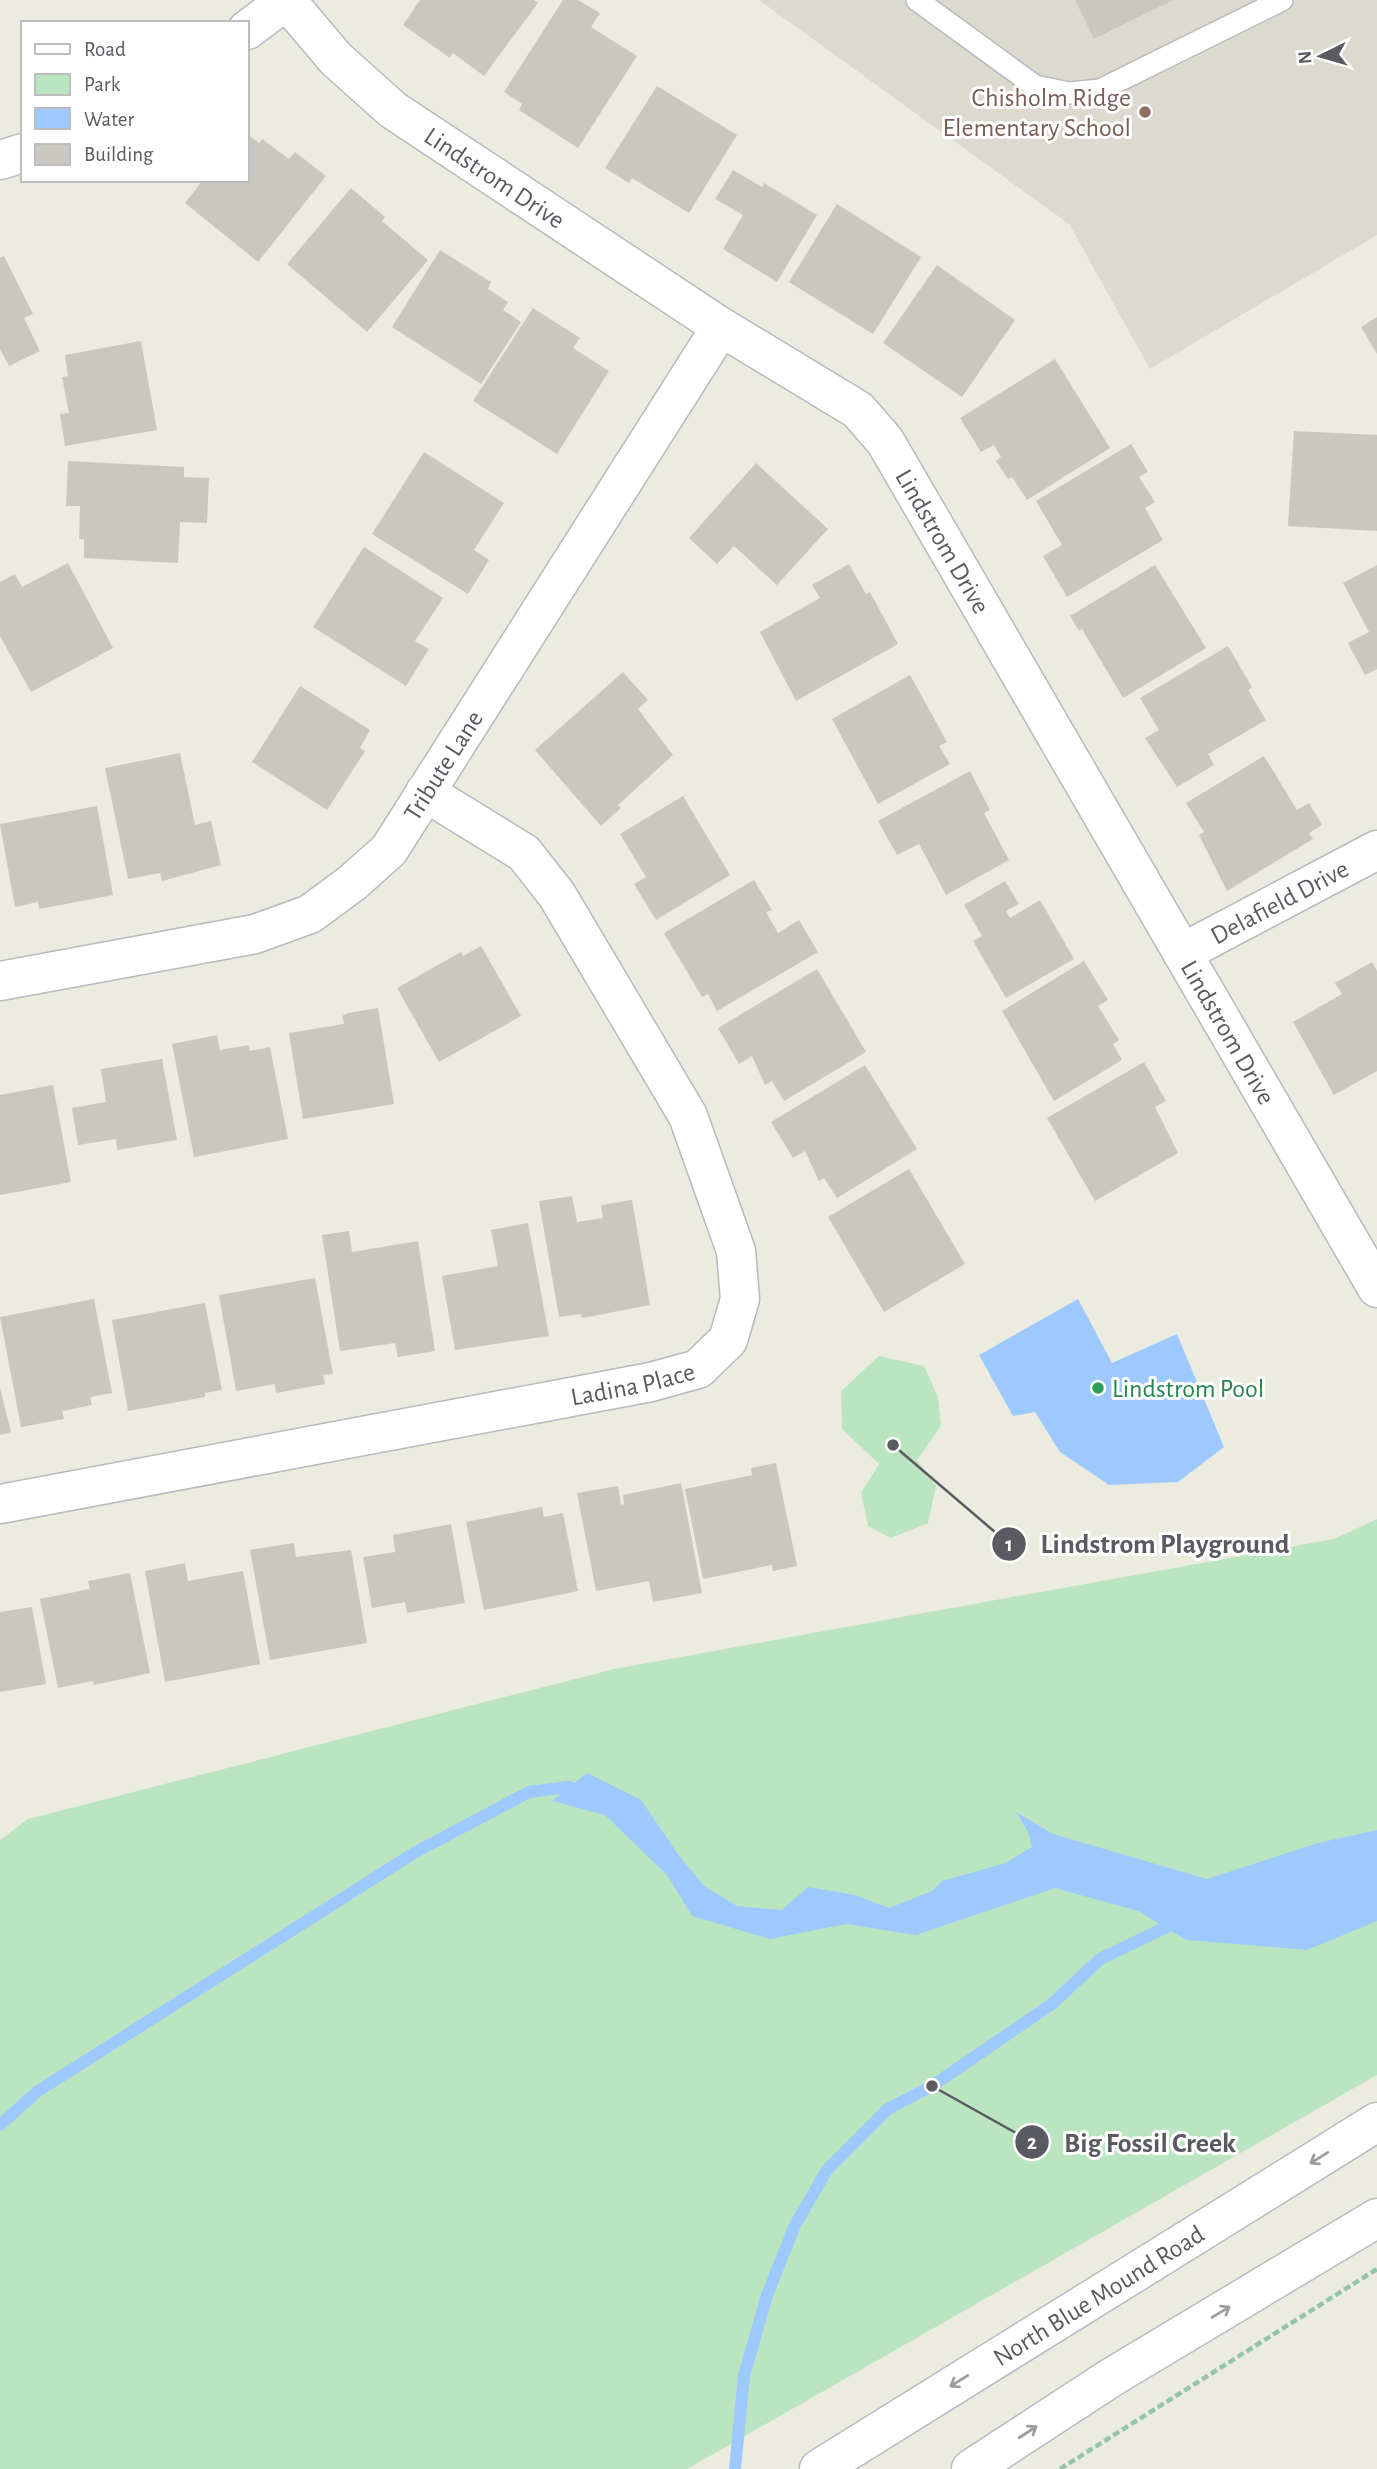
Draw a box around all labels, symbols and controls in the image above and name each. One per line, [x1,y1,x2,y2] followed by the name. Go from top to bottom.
[21,21,248,182] legend
[1286,21,1356,91] north arrow
[84,39,126,60] text: Road
[1296,50,1316,65] text: N
[84,74,121,95] text: Park
[942,85,1131,141] place label: Chisholm Ridge Elementary School
[1137,104,1153,120] marker: Chisholm Ridge Elementary School
[84,109,134,130] text: Water
[420,123,569,234] street label: Lindstrom Drive
[84,144,154,165] text: Building
[890,465,994,618] street label: Lindstrom Drive
[399,706,488,825] street label: Tribute Lane
[1207,856,1353,949] street label: Delafield Drive
[1176,956,1279,1109] street label: Lindstrom Drive
[569,1358,698,1411] street label: Ladina Place
[1112,1376,1264,1402] place label: Lindstrom Pool
[1090,1380,1106,1396] marker: Lindstrom Pool
[992,1519,1304,1568] callout: Lindstrom Playground
[1040,1531,1290,1559] text: Lindstrom Playground
[1005,1534,1013,1555] text: 1
[1015,2117,1250,2166] callout: Big Fossil Creek
[1064,2130,1236,2158] text: Big Fossil Creek
[1027,2132,1037,2153] text: 2
[1310,2150,1329,2165] one-way arrow
[989,2221,1209,2371] street label: North Blue Mound Road
[1210,2304,1230,2318] one-way arrow
[950,2373,969,2388] one-way arrow
[1018,2424,1037,2439] one-way arrow

